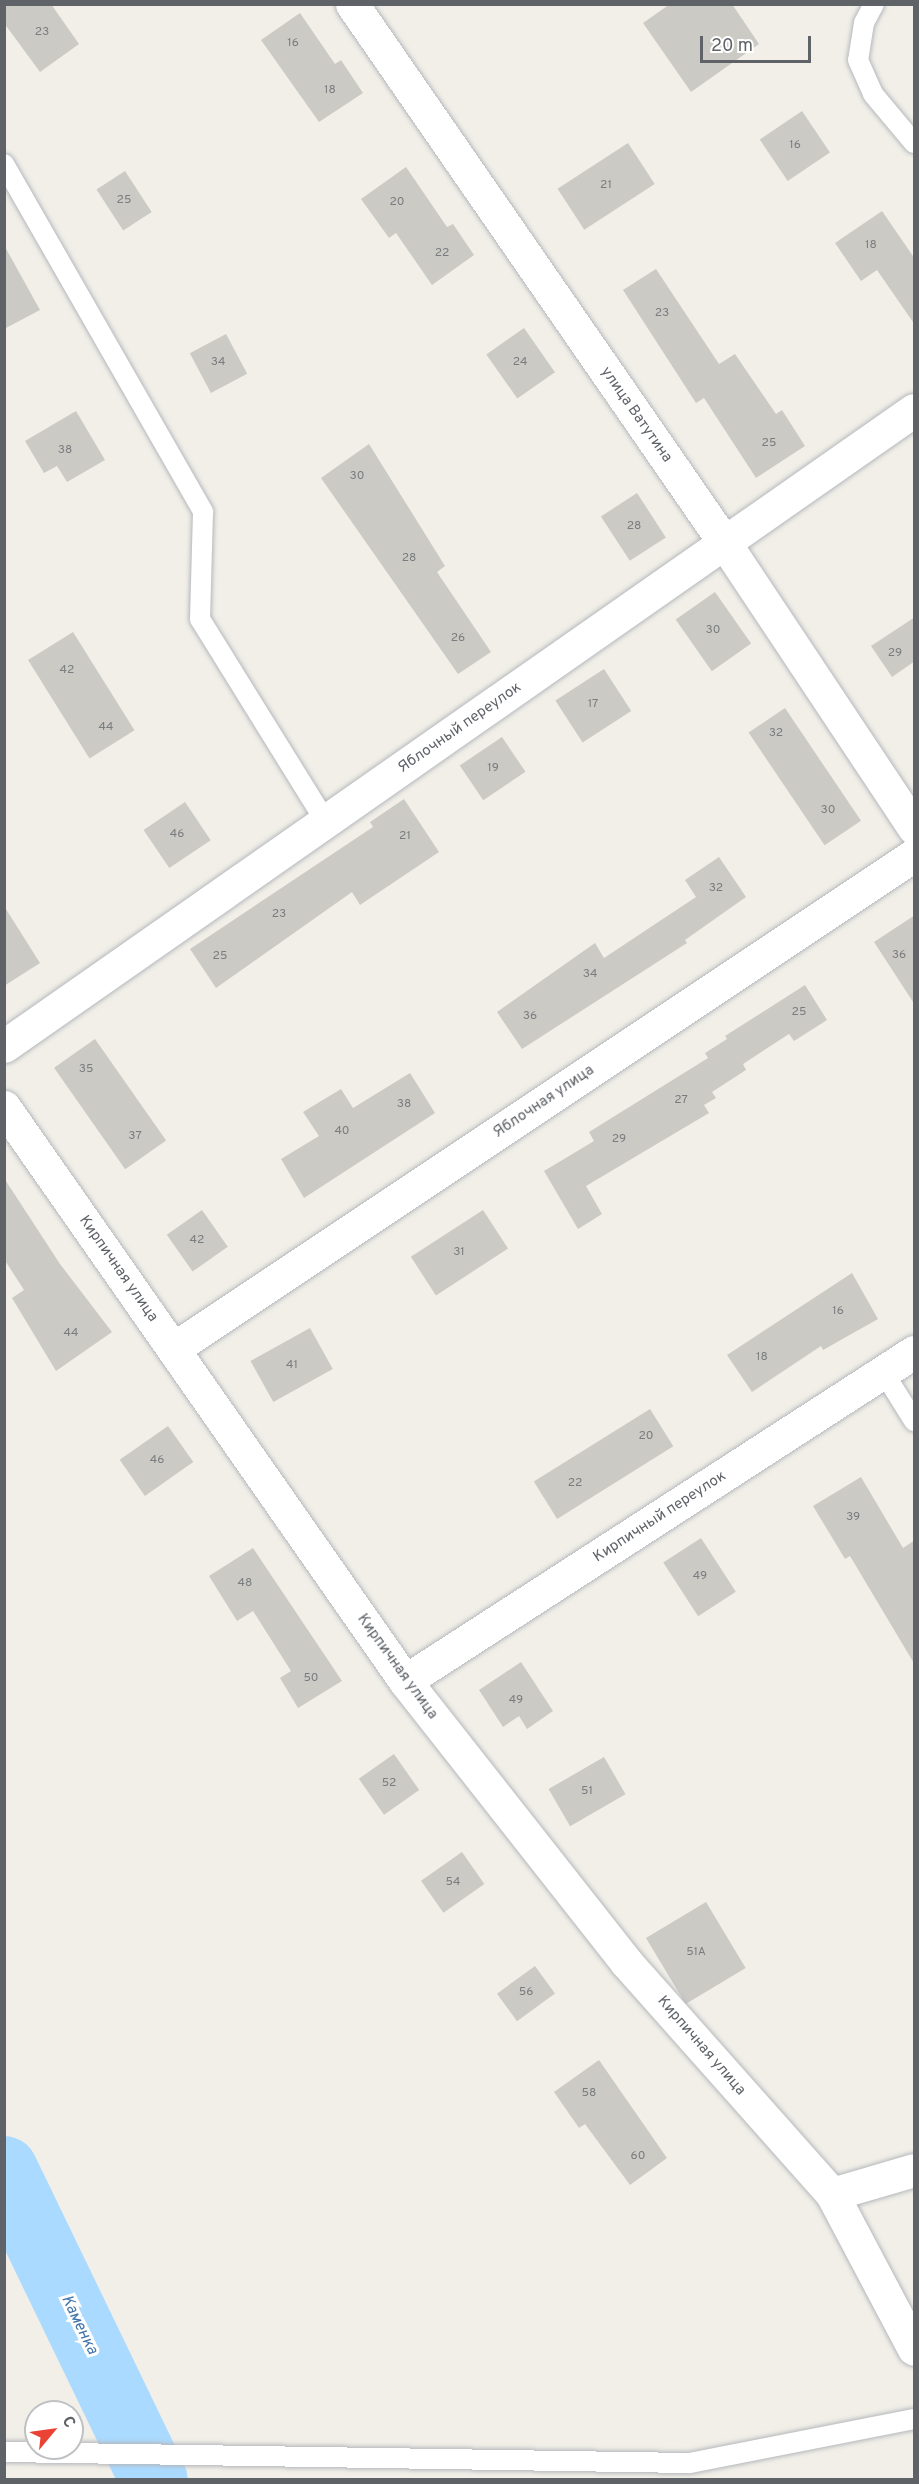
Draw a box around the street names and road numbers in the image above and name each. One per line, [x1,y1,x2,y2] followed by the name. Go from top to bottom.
[596,364,676,466] street label: улица Ватутина
[395,679,525,777] street label: Яблочный переулок
[490,1062,598,1142] street label: Яблочная улица
[75,1212,161,1326] street label: Кирпичная улица
[590,1467,730,1567] street label: Кирпичный переулок
[353,1611,441,1723] street label: Кирпичная улица
[653,1993,749,2099] street label: Кирпичная улица

